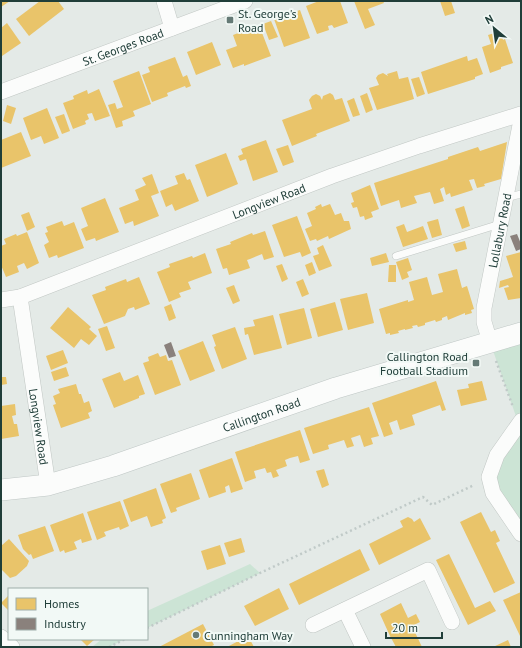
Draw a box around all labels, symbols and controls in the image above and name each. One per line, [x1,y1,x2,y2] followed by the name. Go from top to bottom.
[238,6,297,35] place label: St. George's Road
[474,8,514,48] north arrow
[483,11,496,27] text: N
[225,15,235,25] marker: St. George's Road
[80,25,166,69] street label: St. Georges Road
[230,180,307,221] street label: Longview Road
[485,192,514,269] street label: Lollabury Road
[380,349,468,378] place label: Callington Road Football Stadium
[471,358,481,368] marker: Callington Road Football Stadium
[26,387,52,466] street label: Longview Road
[220,394,302,435] street label: Callington Road
[8,588,148,640] legend
[44,596,79,611] text: Homes
[386,614,442,640] scale bar
[44,616,86,631] text: Industry
[392,620,418,635] text: 20 m
[204,628,293,643] place label: Cunningham Way
[191,630,201,640] marker: Cunningham Way

